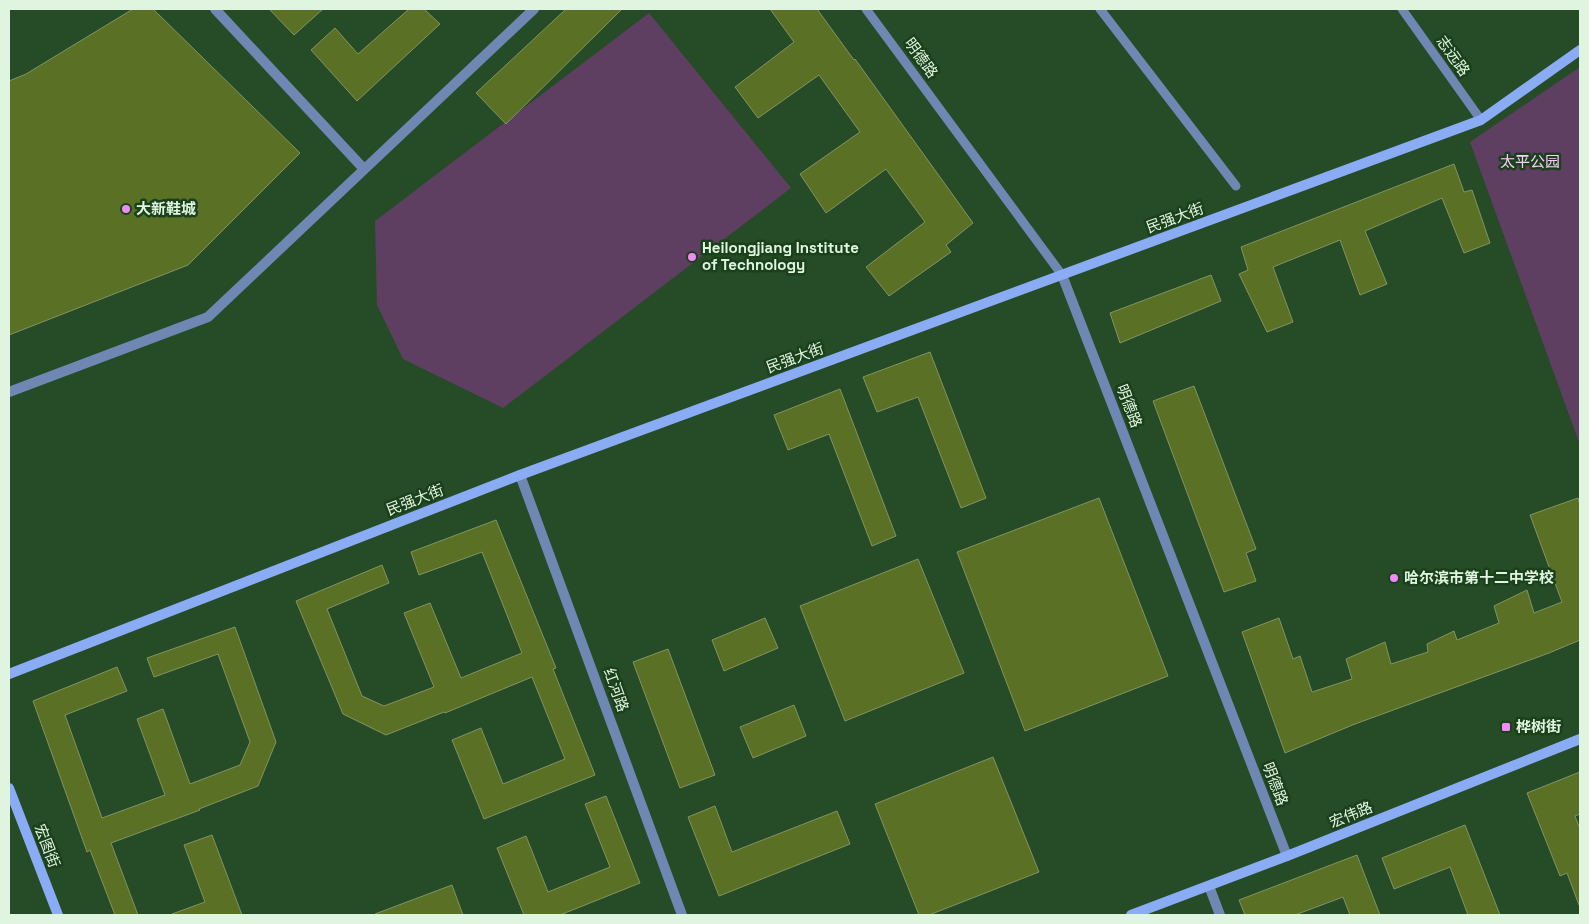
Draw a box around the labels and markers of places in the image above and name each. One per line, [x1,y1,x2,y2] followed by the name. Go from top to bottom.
[136,199,196,218] place label: 大新鞋城
[120,203,132,215] marker: 大新鞋城
[702,238,859,274] place label: Heilongjiang Institute of Technology
[686,251,698,263] marker: Heilongjiang Institute of Technology
[1404,568,1554,587] place label: 哈尔滨市第十二中学校
[1388,572,1400,584] marker: 哈尔滨市第十二中学校
[1516,717,1561,736] place label: 桦树街
[1500,721,1512,733] marker: 桦树街

